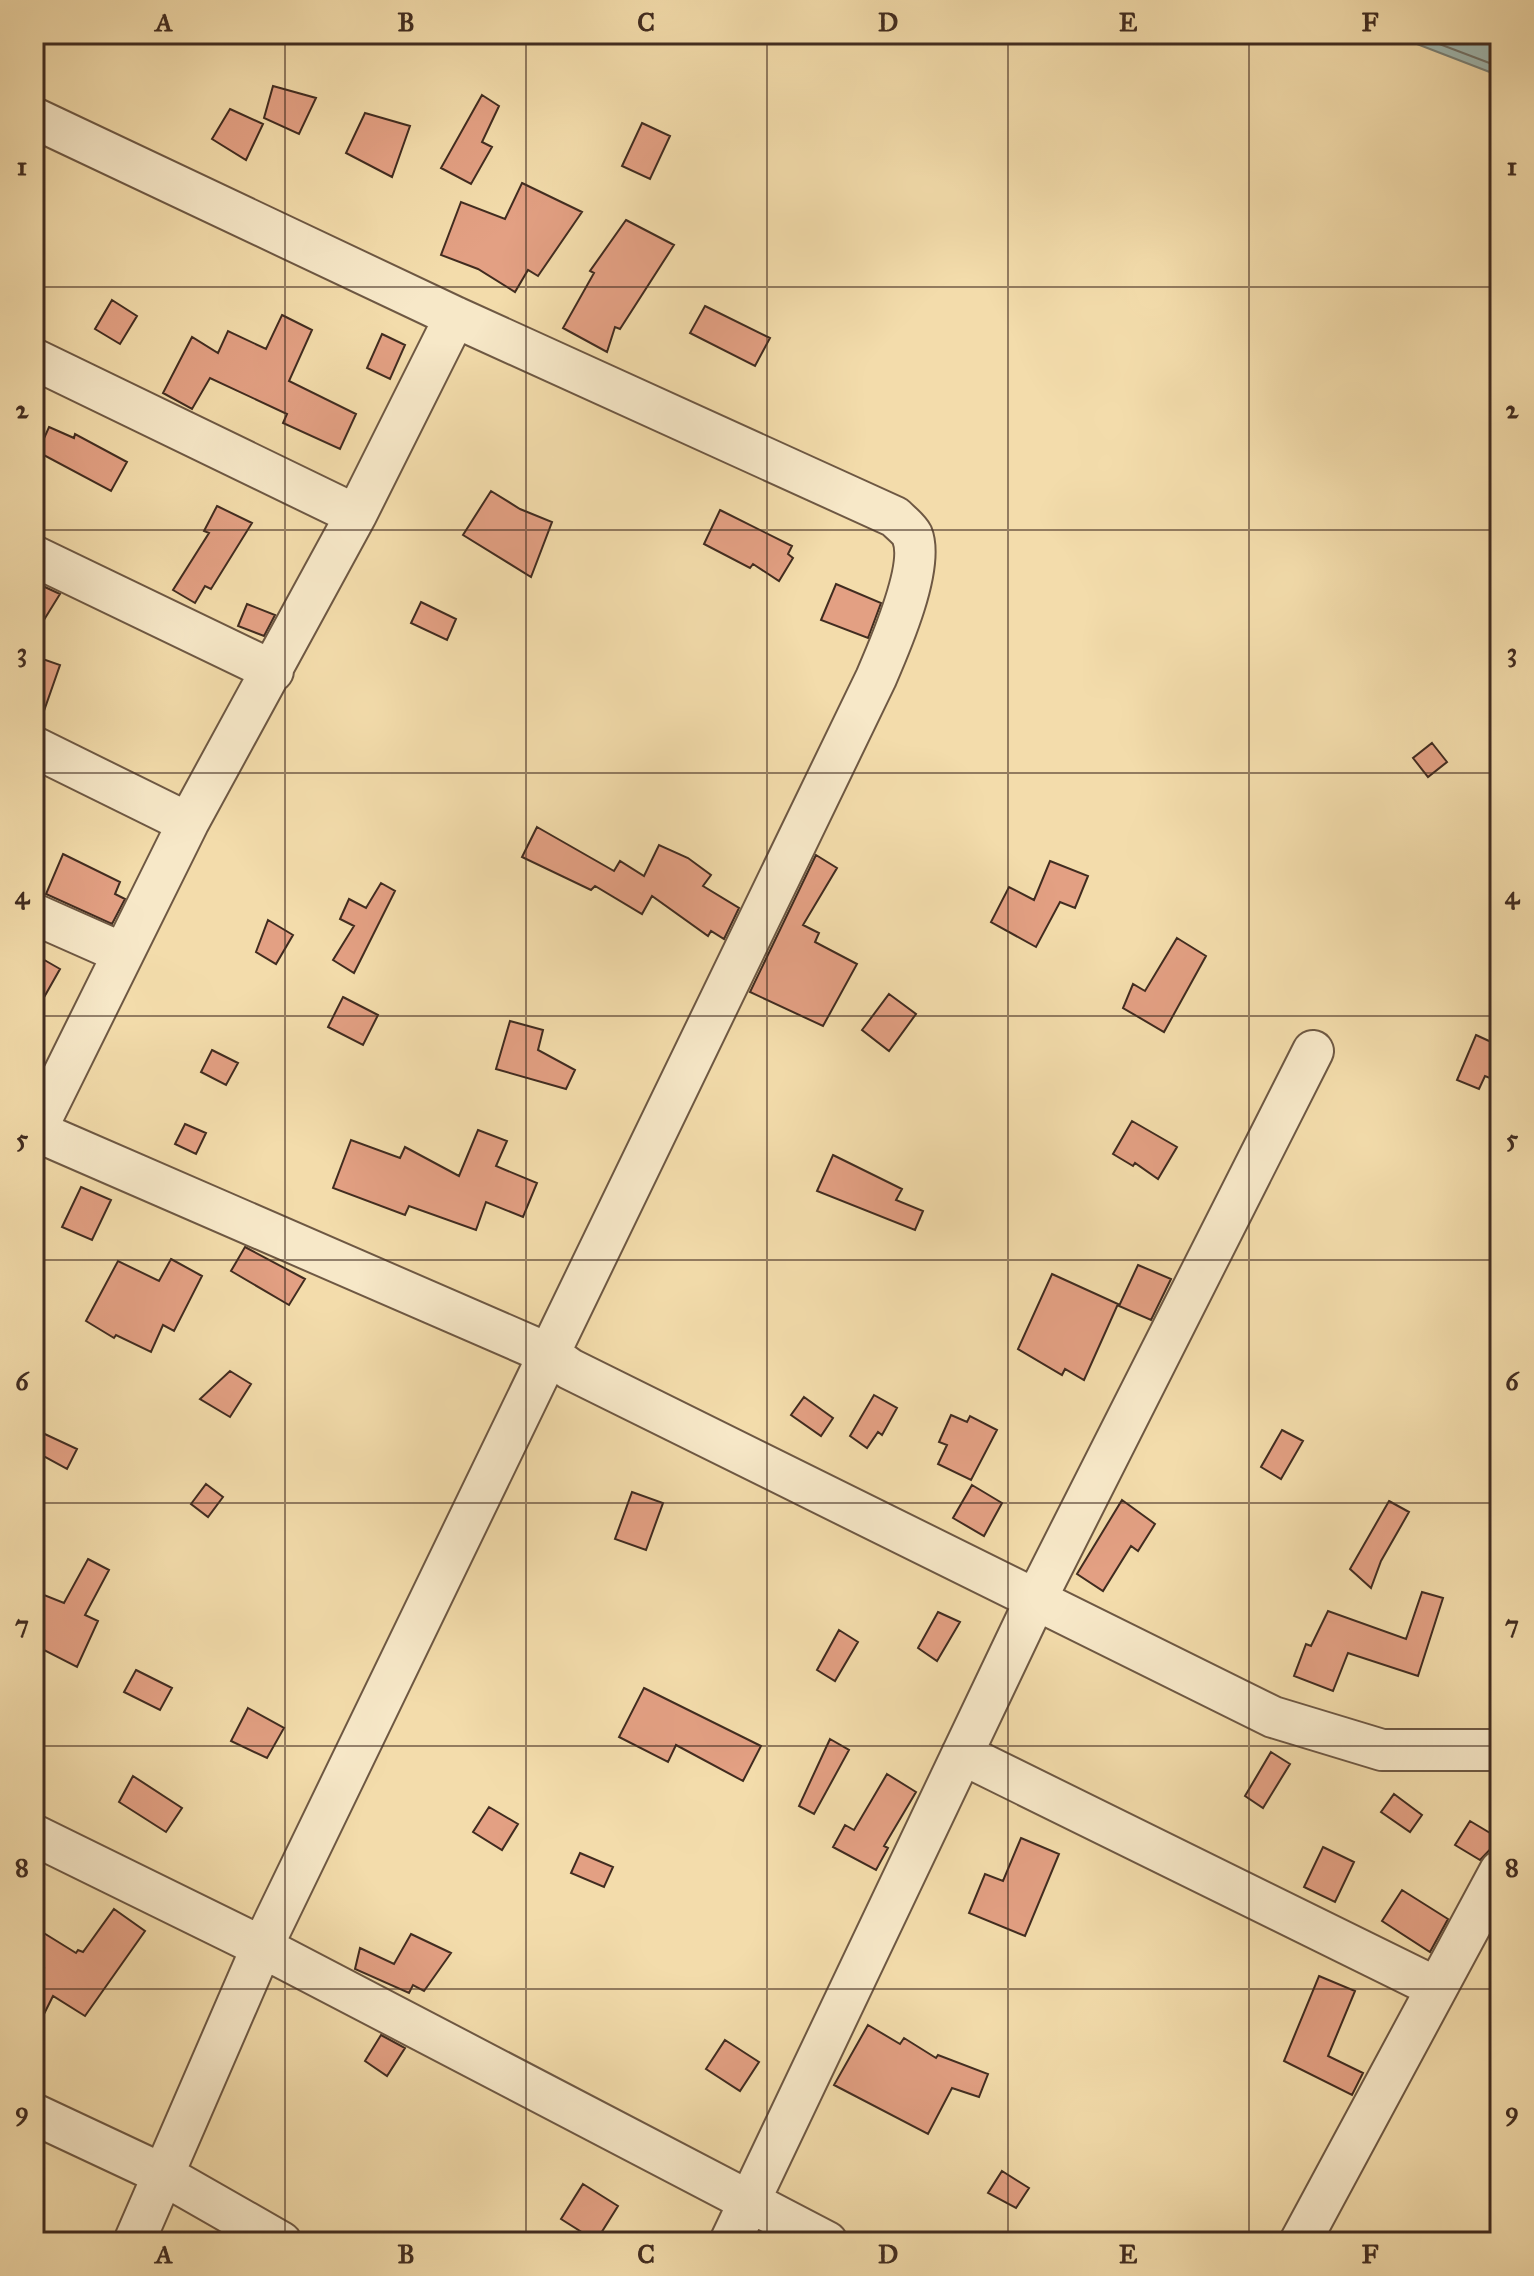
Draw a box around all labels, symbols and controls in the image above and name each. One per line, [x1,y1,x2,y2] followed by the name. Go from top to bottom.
[153,6,173,38] text: A
[397,6,415,38] text: B
[637,6,655,38] text: C
[878,6,898,38] text: D
[1119,6,1138,38] text: E
[1362,6,1379,38] text: F
[17,150,27,182] text: 1
[1507,150,1517,182] text: 1
[16,393,30,425] text: 2
[1506,393,1520,425] text: 2
[17,636,27,668] text: 3
[1507,636,1517,668] text: 3
[15,879,31,911] text: 4
[1505,879,1521,911] text: 4
[16,1122,29,1154] text: 5
[1506,1122,1519,1154] text: 5
[15,1365,30,1397] text: 6
[1505,1365,1520,1397] text: 6
[15,1608,29,1640] text: 7
[1505,1608,1519,1640] text: 7
[15,1851,29,1883] text: 8
[1505,1851,1519,1883] text: 8
[15,2095,29,2127] text: 9
[1505,2095,1519,2127] text: 9
[153,2238,173,2270] text: A
[397,2238,415,2270] text: B
[637,2238,655,2270] text: C
[878,2238,898,2270] text: D
[1119,2238,1138,2270] text: E
[1362,2238,1379,2270] text: F

